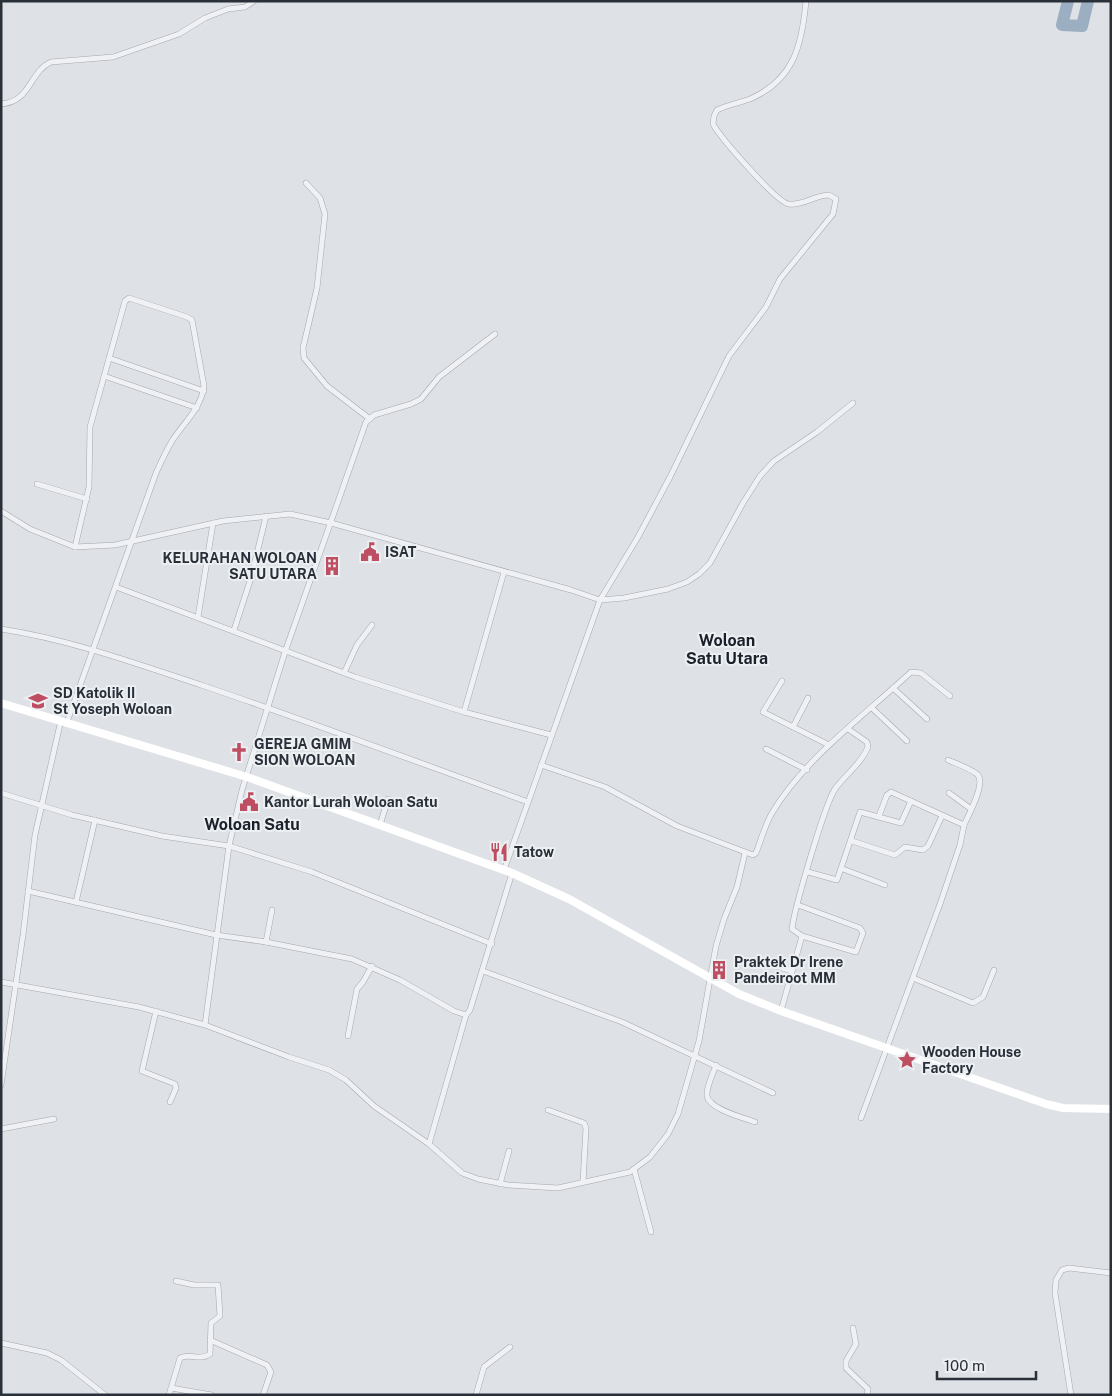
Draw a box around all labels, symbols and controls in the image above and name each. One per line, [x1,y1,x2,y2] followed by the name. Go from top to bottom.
[359,541,381,563] public building icon: ISAT
[385,544,417,560] place label: ISAT
[162,550,317,582] place label: KELURAHAN WOLOAN SATU UTARA
[321,555,343,577] building icon: KELURAHAN WOLOAN SATU UTARA
[686,631,768,668] district label: Woloan Satu Utara
[53,685,172,717] place label: SD Katolik II St Yoseph Woloan
[27,690,49,712] school or university icon: SD Katolik II St Yoseph Woloan
[254,736,355,768] place label: GEREJA GMIM SION WOLOAN
[228,741,250,763] church icon: GEREJA GMIM SION WOLOAN
[238,791,260,813] public building icon: Kantor Lurah Woloan Satu
[264,794,438,810] place label: Kantor Lurah Woloan Satu
[204,815,300,834] district label: Woloan Satu
[488,841,510,863] restaurant icon: Tatow
[514,844,554,860] place label: Tatow
[734,954,843,986] place label: Praktek Dr Irene Pandeiroot MM
[708,959,730,981] building icon: Praktek Dr Irene Pandeiroot MM
[922,1044,1021,1076] place label: Wooden House Factory
[896,1049,918,1071] place icon: Wooden House Factory
[937,1348,1036,1380] scale bar
[944,1357,985,1374] text: 100 m

